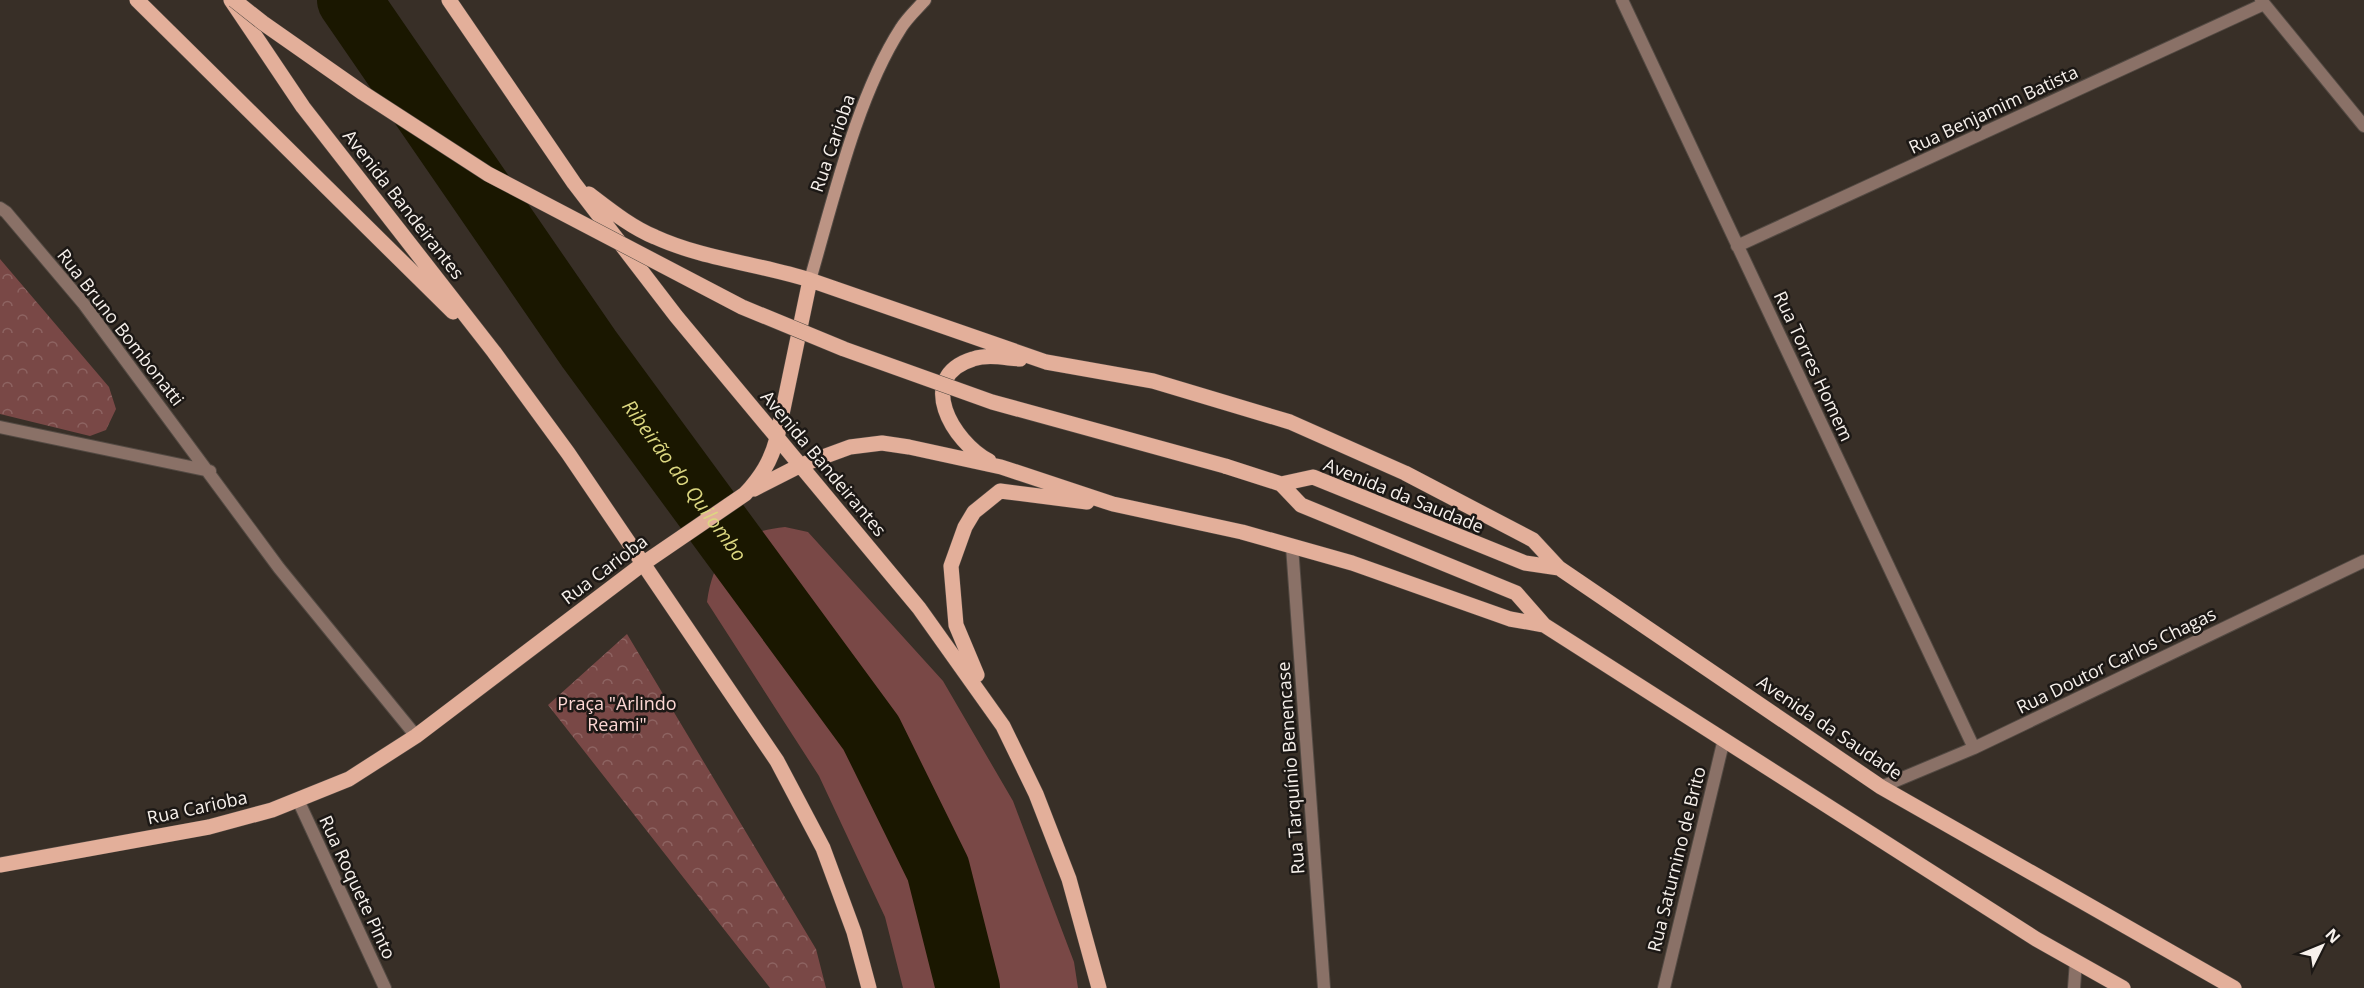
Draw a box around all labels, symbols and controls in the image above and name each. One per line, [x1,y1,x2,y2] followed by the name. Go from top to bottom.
[1904,59,2082,159] street label: Rua Benjamim Batista
[804,91,860,195] street label: Rua Carioba
[338,124,470,284] street label: Avenida Bandeirantes
[52,244,190,410] street label: Rua Bruno Bombonatti
[1769,287,1859,445] street label: Rua Torres Homem
[756,385,892,541] street label: Avenida Bandeirantes
[617,394,754,566] water label: Ribeirão do Quilombo
[1320,452,1488,538] street label: Avenida da Saudade
[556,529,652,609] street label: Rua Carioba
[2012,601,2220,719] street label: Rua Doutor Carlos Chagas
[1271,661,1309,875] street label: Rua Tarquínio Benencase
[1753,669,1907,785] street label: Avenida da Saudade
[557,691,677,736] park label: Praça "Arlindo Reami"
[1641,764,1711,954] street label: Rua Saturnino de Brito
[145,785,249,829] street label: Rua Carioba
[314,811,402,963] street label: Rua Roquete Pinto
[2292,916,2352,976] north arrow
[2320,924,2345,948] text: N

